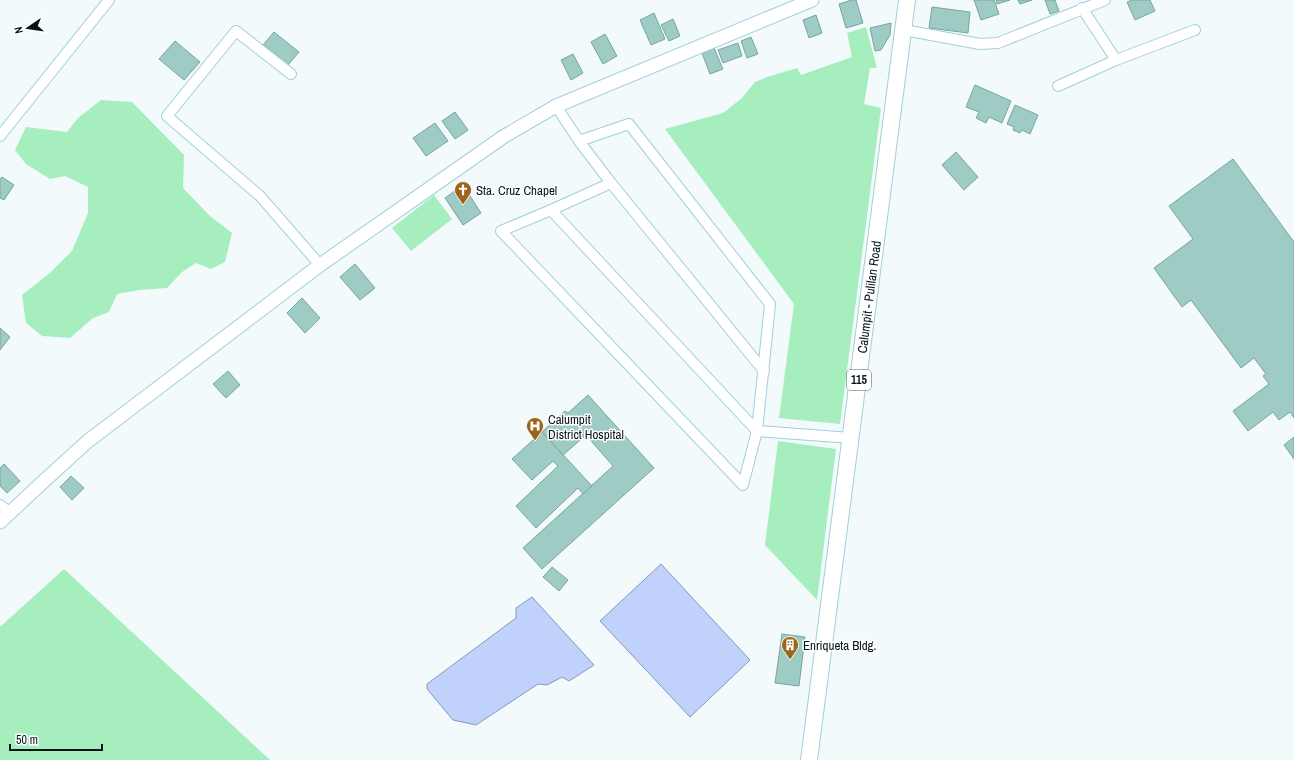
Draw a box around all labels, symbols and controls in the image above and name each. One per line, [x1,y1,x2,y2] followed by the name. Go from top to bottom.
[8,8,48,48] north arrow
[11,26,26,35] text: N
[453,180,473,205] church icon: Sta. Cruz Chapel
[476,182,557,199] place label: Sta. Cruz Chapel
[853,239,884,354] street label: Calumpit - Pulilan Road
[847,370,871,390] road number: 115
[548,411,624,443] place label: Calumpit District Hospital
[525,416,545,441] hospital icon: Calumpit District Hospital
[780,635,800,660] building icon: Enriqueta Bldg.
[803,637,877,654] place label: Enriqueta Bldg.
[10,726,102,752] scale bar
[16,732,38,748] text: 50 m

